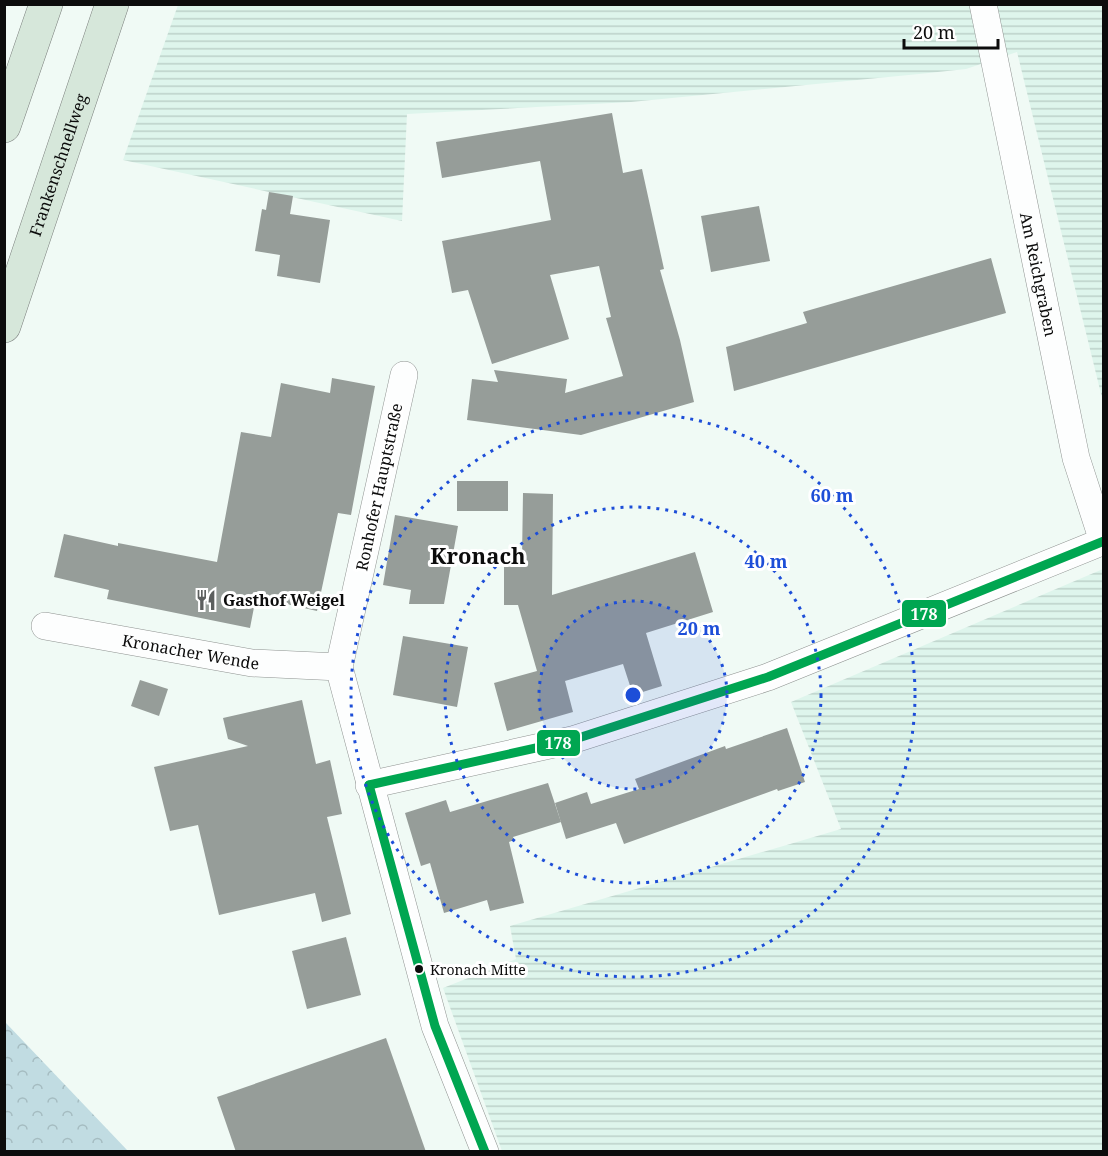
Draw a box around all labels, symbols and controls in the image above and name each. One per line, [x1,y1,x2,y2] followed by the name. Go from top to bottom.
[904,12,998,50] scale bar
[913,20,955,44] text: 20 m
[24,90,92,239] street label: Frankenschnellweg
[1015,210,1062,338] street label: Am Reichgraben
[350,401,408,573] street label: Ronhofer Hauptstraße
[811,483,854,507] text: 60 m
[430,540,526,570] district label: Kronach
[745,549,788,573] text: 40 m
[194,588,218,612] restaurant icon: Gasthof Weigel
[223,589,345,611] place label: Gasthof Weigel
[901,599,947,628] line badge: 178
[910,603,938,625] text: 178
[678,616,721,640] text: 20 m
[120,629,260,674] street label: Kronacher Wende
[623,685,643,705] centre of rings
[536,729,581,757] line badge: 178
[544,732,572,754] text: 178
[430,960,526,979] place label: Kronach Mitte
[413,963,425,975] marker: Kronach Mitte

